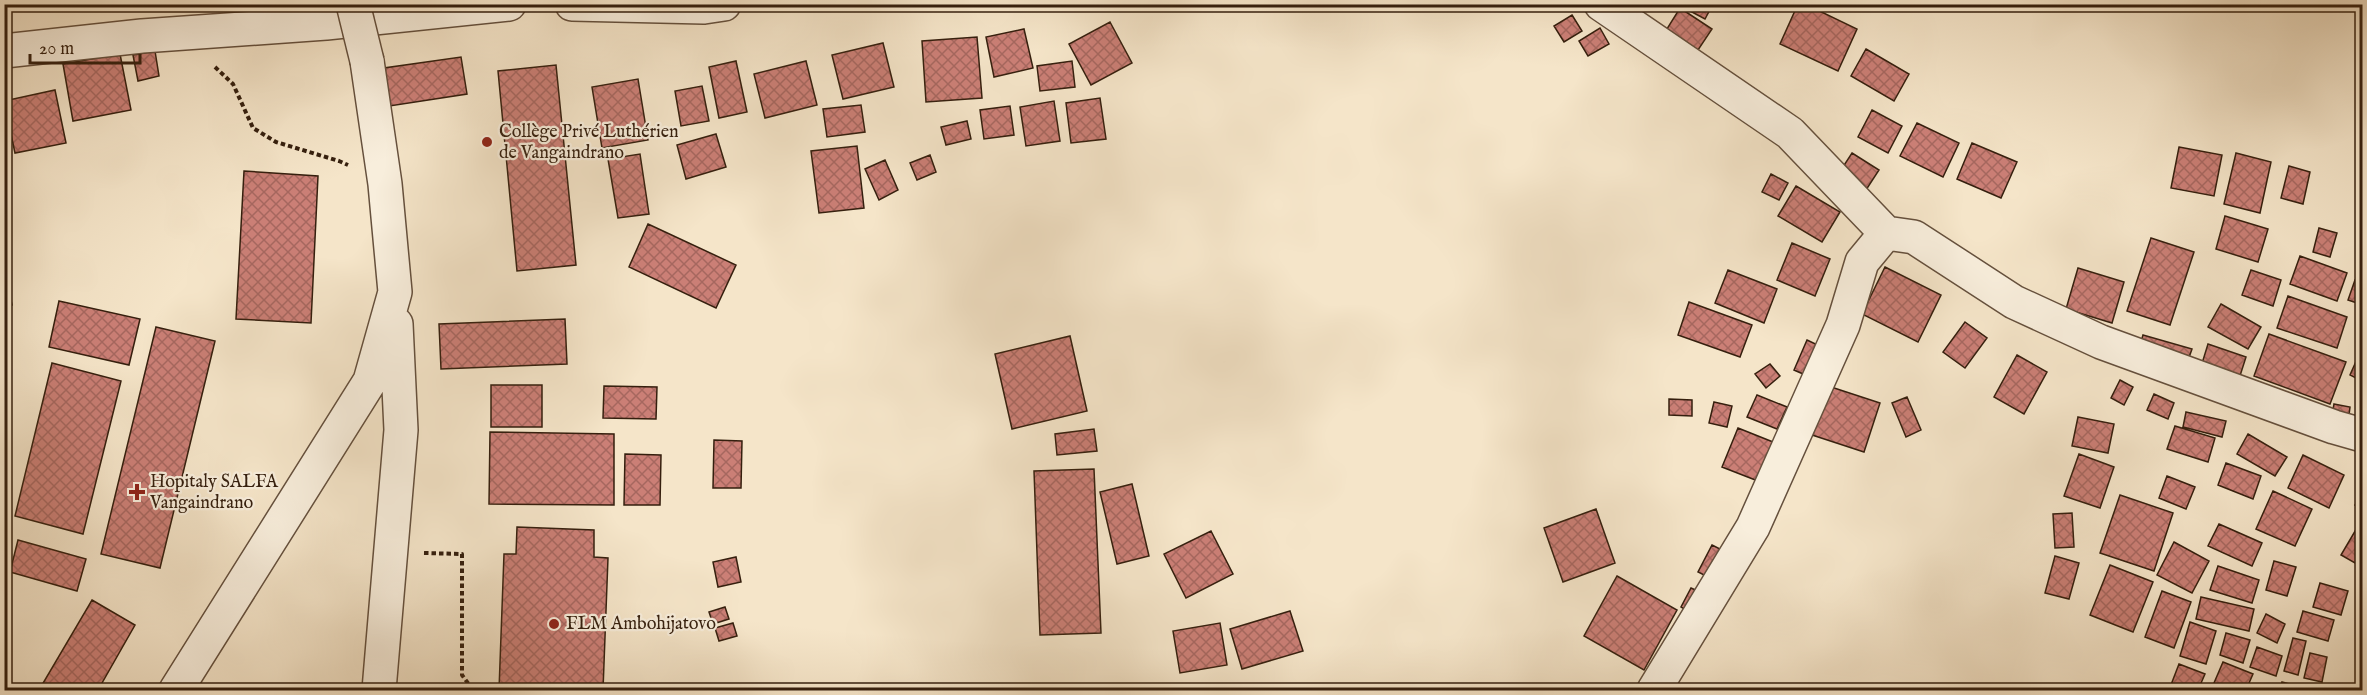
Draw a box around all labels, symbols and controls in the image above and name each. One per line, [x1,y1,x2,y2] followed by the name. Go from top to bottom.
[30,27,140,65] scale bar
[39,38,74,61] text: 20 m
[499,121,679,165] place label: Collège Privé Luthérien de Vangaindrano
[480,135,494,149] marker: Collège Privé Luthérien de Vangaindrano
[149,471,279,515] place label: Hopitaly SALFA Vangaindrano
[128,483,146,501] marker: Hopitaly SALFA Vangaindrano
[566,613,716,636] place label: FLM Ambohijatovo
[547,617,561,631] marker: FLM Ambohijatovo

